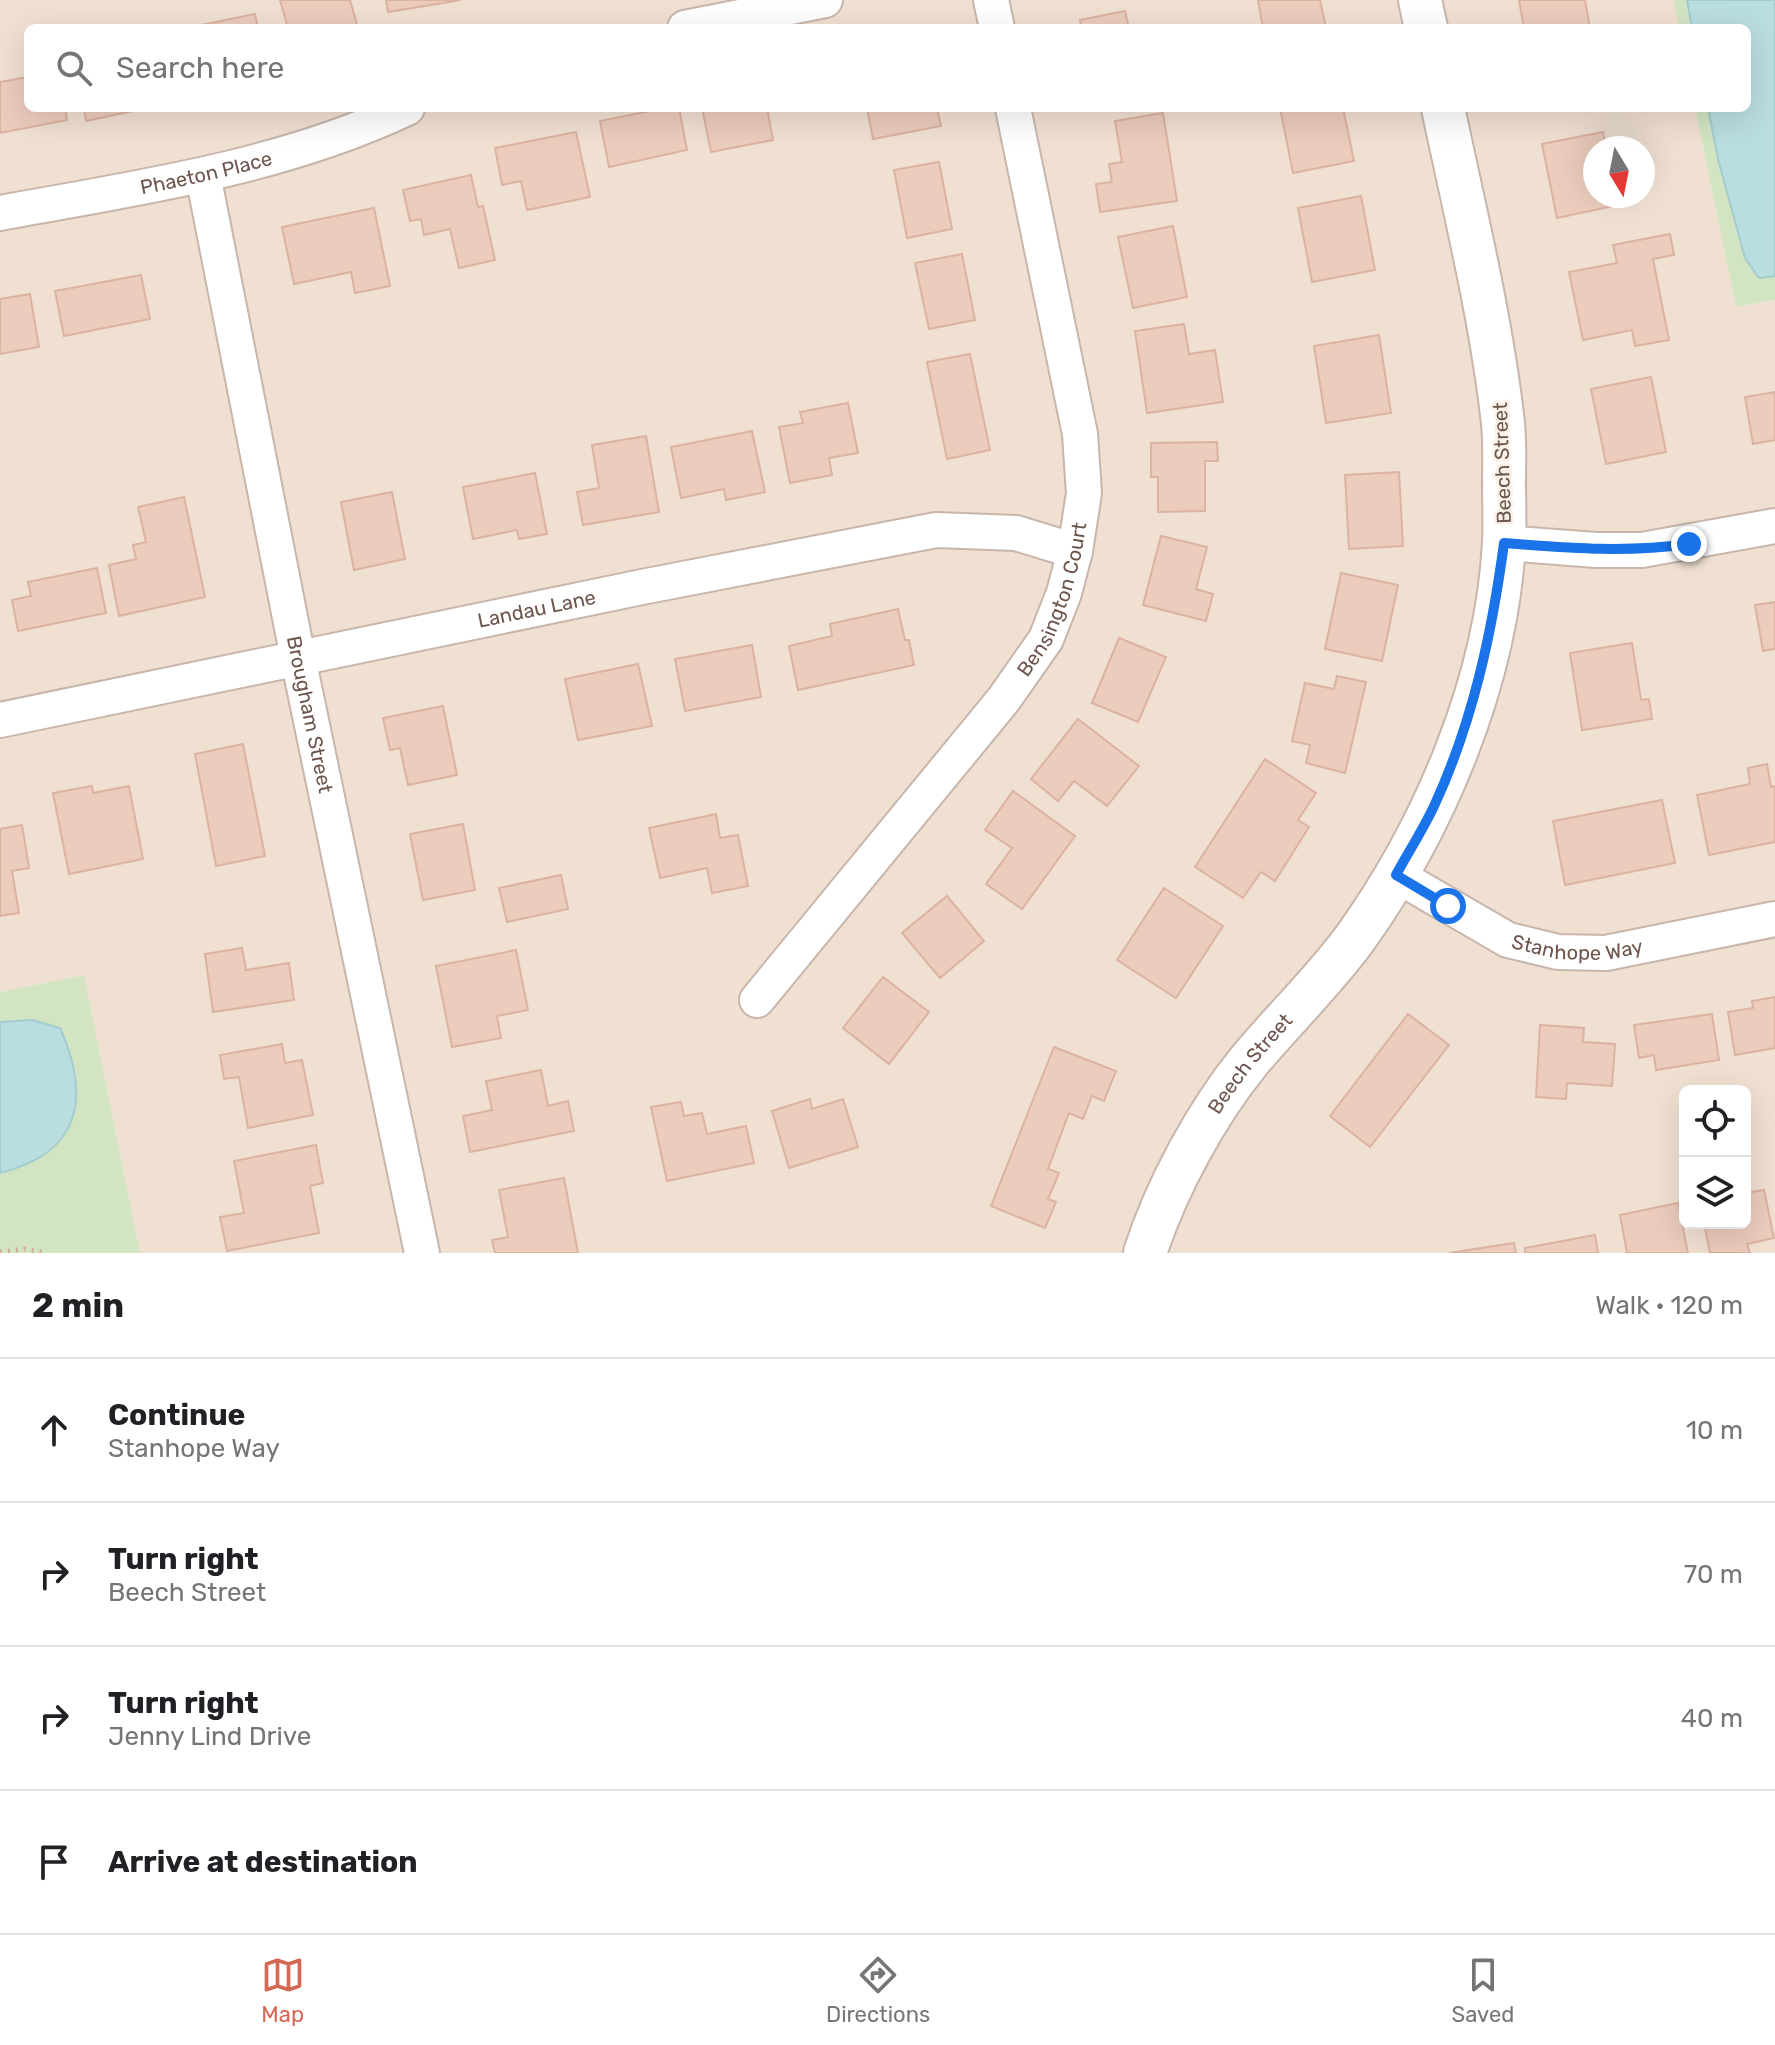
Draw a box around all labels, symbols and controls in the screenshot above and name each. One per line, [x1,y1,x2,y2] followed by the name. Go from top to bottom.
[24,24,1751,112] search box
[52,46,96,90] icon: search
[116,50,284,86] text: Search here
[1583,136,1655,208] north arrow
[138,146,275,199] street label: Phaeton Place
[1488,402,1516,524] street label: Beech Street
[1012,521,1091,681] street label: Bensington Court
[1671,526,1707,562] route end
[475,585,598,633] street label: Landau Lane
[282,634,338,795] street label: Brougham Street
[1430,888,1466,924] route start
[1509,929,1645,965] street label: Stanhope Way
[1203,1008,1297,1118] street label: Beech Street
[1679,1085,1751,1229] map controls
[1679,1085,1751,1157] button: locate
[1679,1157,1751,1229] button: layers
[32,1285,124,1326] text: 2 min
[1595,1290,1743,1321] text: Walk · 120 m
[108,1397,245,1433] text: Continue
[32,1408,76,1452] icon: ahead
[1686,1415,1743,1446] text: 10 m
[108,1433,280,1464] text: Stanhope Way
[108,1541,259,1577] text: Turn right
[32,1552,76,1596] icon: right
[1684,1559,1743,1590] text: 70 m
[108,1577,266,1608] text: Beech Street
[108,1685,259,1721] text: Turn right
[32,1696,76,1740] icon: right
[1681,1703,1743,1734] text: 40 m
[108,1721,311,1752] text: Jenny Lind Drive
[32,1840,76,1884] icon: arrive
[108,1844,418,1880] text: Arrive at destination
[261,1953,305,2028] tab: Map
[826,1953,930,2028] tab: Directions
[1452,1953,1514,2028] tab: Saved

